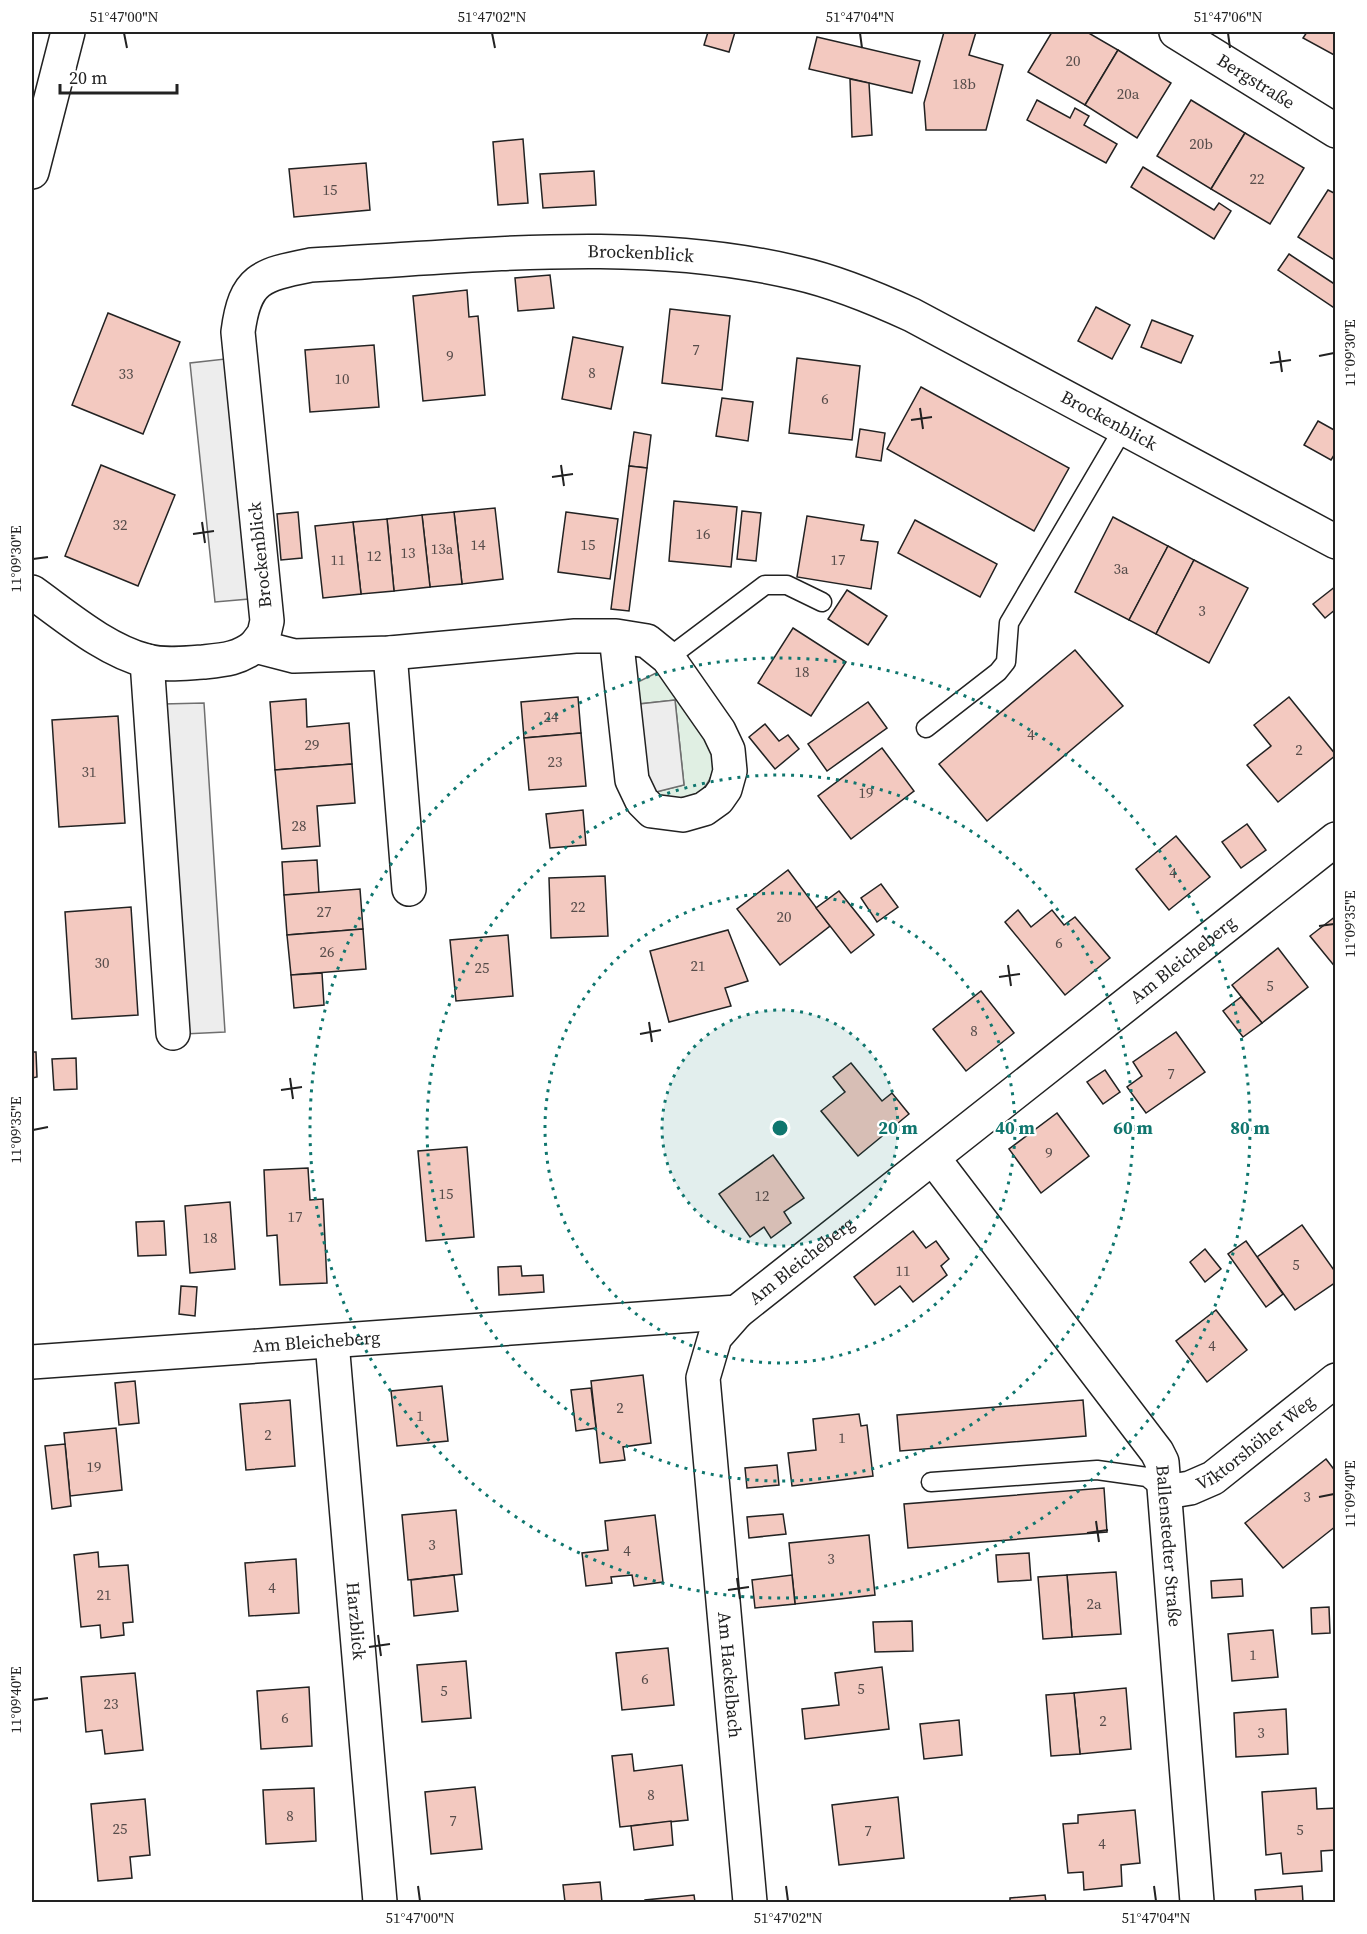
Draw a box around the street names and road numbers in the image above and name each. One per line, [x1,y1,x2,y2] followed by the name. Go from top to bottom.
[1212,47,1300,115] street label: Bergstraße
[588,238,695,268] street label: Brockenblick
[1057,384,1162,456] street label: Brockenblick
[242,501,277,609] street label: Brockenblick
[1125,910,1241,1009] street label: Am Bleicheberg
[743,1211,859,1310] street label: Am Bleicheberg
[251,1324,381,1358] street label: Am Bleicheberg
[1192,1389,1320,1496] street label: Viktorshöher Weg
[1150,1464,1188,1628] street label: Ballenstedter Straße
[341,1581,372,1661] street label: Harzblick
[712,1610,748,1739] street label: Am Hackelbach

